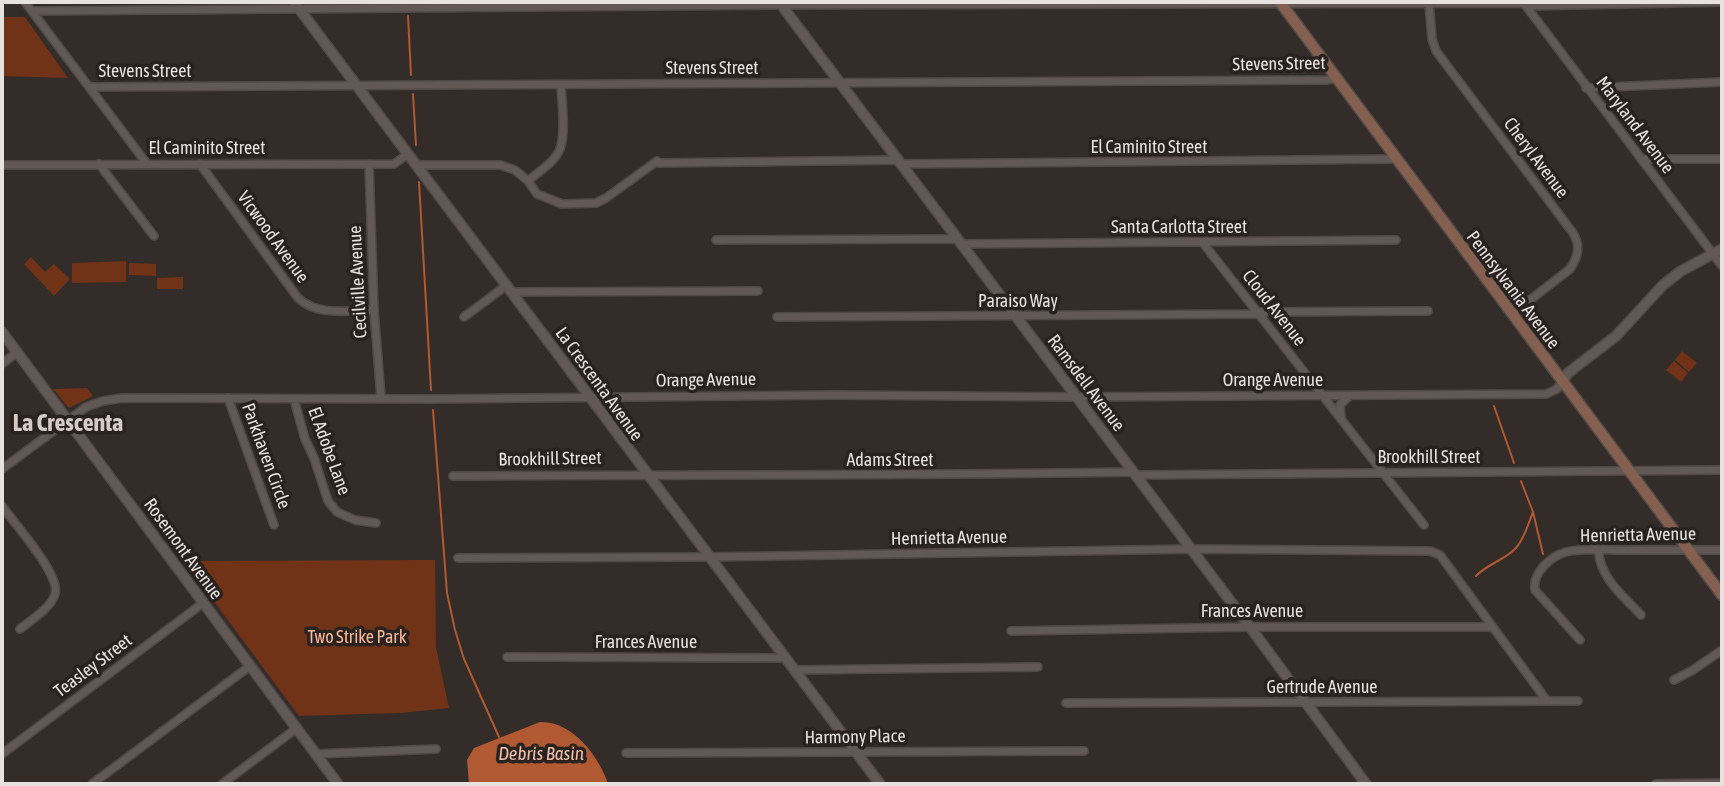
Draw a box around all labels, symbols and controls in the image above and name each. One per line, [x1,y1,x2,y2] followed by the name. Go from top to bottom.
[1232,52,1326,76] street label: Stevens Street
[665,57,759,79] street label: Stevens Street
[98,60,192,82] street label: Stevens Street
[1592,72,1678,178] street label: Maryland Avenue
[1499,114,1573,202] street label: Cheryl Avenue
[1091,136,1207,158] street label: El Caminito Street
[149,137,265,159] street label: El Caminito Street
[233,187,313,287] street label: Vicwood Avenue
[1111,216,1247,238] street label: Santa Carlotta Street
[344,225,372,339] street label: Cecilville Avenue
[1462,227,1564,353] street label: Pennsylvania Avenue
[1238,266,1310,350] street label: Cloud Avenue
[978,290,1058,312] street label: Paraiso Way
[551,323,647,445] street label: La Crescenta Avenue
[1043,330,1129,436] street label: Ramsdell Avenue
[656,368,756,392] street label: Orange Avenue
[1223,369,1323,391] street label: Orange Avenue
[237,400,295,512] street label: Parkhaven Circle
[303,404,355,498] street label: El Adobe Lane
[13,409,123,437] district label: La Crescenta
[1377,446,1481,468] street label: Brookhill Street
[498,447,602,471] street label: Brookhill Street
[847,449,933,471] street label: Adams Street
[139,494,227,604] street label: Rosemont Avenue
[1580,523,1696,547] street label: Henrietta Avenue
[891,526,1007,550] street label: Henrietta Avenue
[1201,600,1303,622] street label: Frances Avenue
[307,626,407,648] park label: Two Strike Park
[50,630,136,702] street label: Teasley Street
[595,631,697,653] street label: Frances Avenue
[1266,676,1378,698] street label: Gertrude Avenue
[804,725,906,749] street label: Harmony Place
[498,743,584,765] water label: Debris Basin

